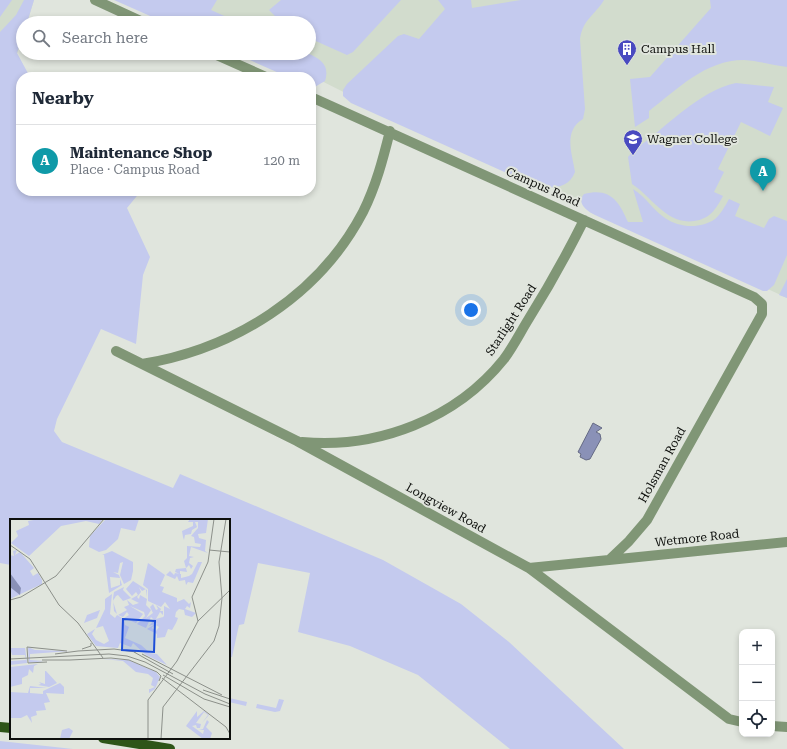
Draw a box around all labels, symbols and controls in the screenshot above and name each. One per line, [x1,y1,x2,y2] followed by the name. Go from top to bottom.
[16,16,316,60] search box
[30,27,52,49] icon: search
[62,29,148,47] text: Search here
[616,38,638,66] building icon: Campus Hall
[641,42,715,56] place label: Campus Hall
[32,88,94,108] text: Nearby
[622,128,644,156] school or university icon: Wagner College
[647,132,738,146] place label: Wagner College
[70,144,212,162] text: Maintenance Shop
[40,153,50,168] text: A
[263,153,300,168] text: 120 m
[750,158,776,191] pin: A
[70,162,200,177] text: Place · Campus Road
[504,164,582,210] street label: Campus Road
[483,281,539,358] street label: Starlight Road
[461,300,481,320] your location
[635,424,689,505] street label: Holsman Road
[404,480,489,536] street label: Longview Road
[10,519,230,739] inset map
[654,527,740,549] street label: Wetmore Road
[739,629,775,737] map controls
[739,629,775,665] button: +
[739,665,775,701] button: −
[739,701,775,737] button: locate

